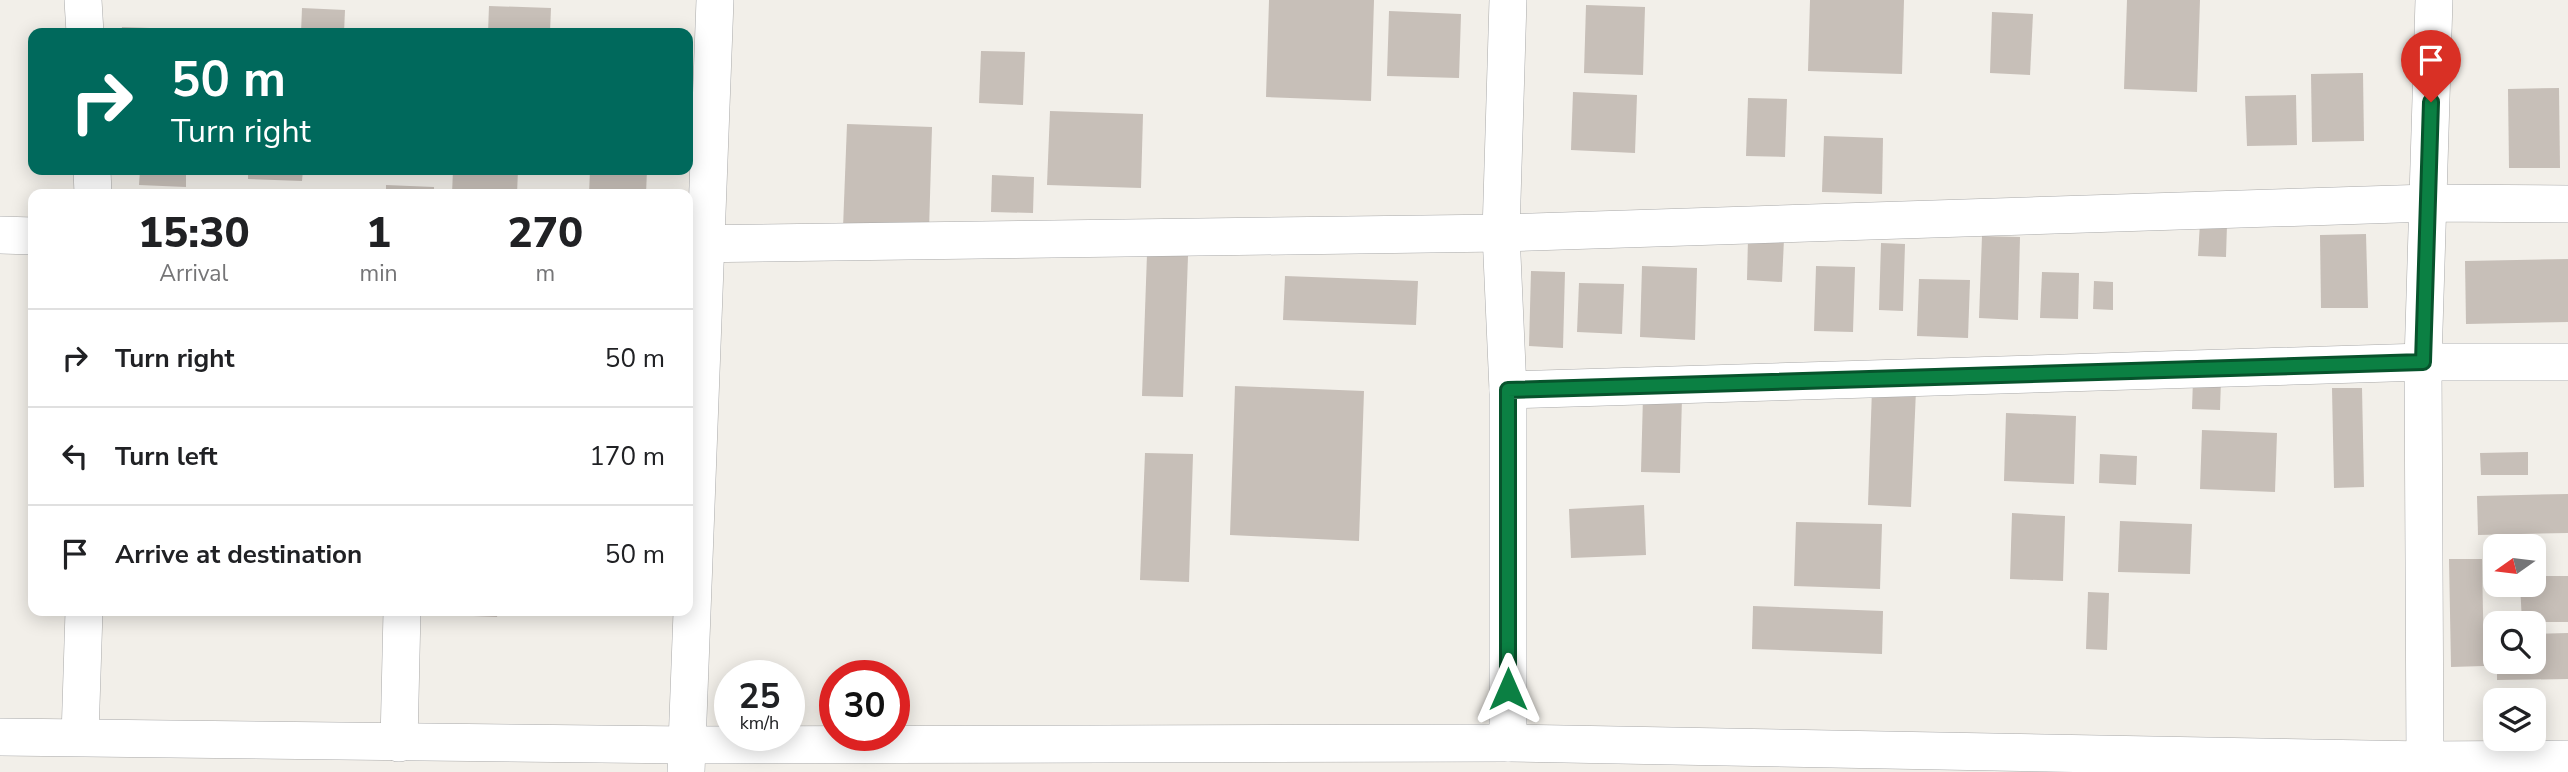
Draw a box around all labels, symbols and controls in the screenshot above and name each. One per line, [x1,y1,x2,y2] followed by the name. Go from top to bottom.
[2401,30,2461,102] pin
[2412,41,2450,79] icon: arrive
[171,46,286,113] text: 50 m
[56,56,147,147] icon: right
[171,110,311,153] text: Turn right
[138,205,250,262] text: 15:30
[366,205,391,262] text: 1
[508,205,583,262] text: 270
[159,258,228,289] text: Arrival
[360,258,398,289] text: min
[535,258,555,289] text: m
[56,339,94,377] icon: right
[115,341,234,376] text: Turn right
[605,341,665,376] text: 50 m
[56,437,94,475] icon: left
[115,439,218,474] text: Turn left
[589,439,665,474] text: 170 m
[2483,534,2546,597] north arrow
[2483,534,2546,751] map controls
[56,535,94,573] icon: arrive
[115,537,362,572] text: Arrive at destination
[605,537,665,572] text: 50 m
[2483,611,2546,674] button: search
[1471,652,1545,726] position arrow
[819,660,910,751] speed limit sign: 30
[738,673,781,720] text: 25
[2483,688,2546,751] button: layers
[740,711,779,735] text: km/h

